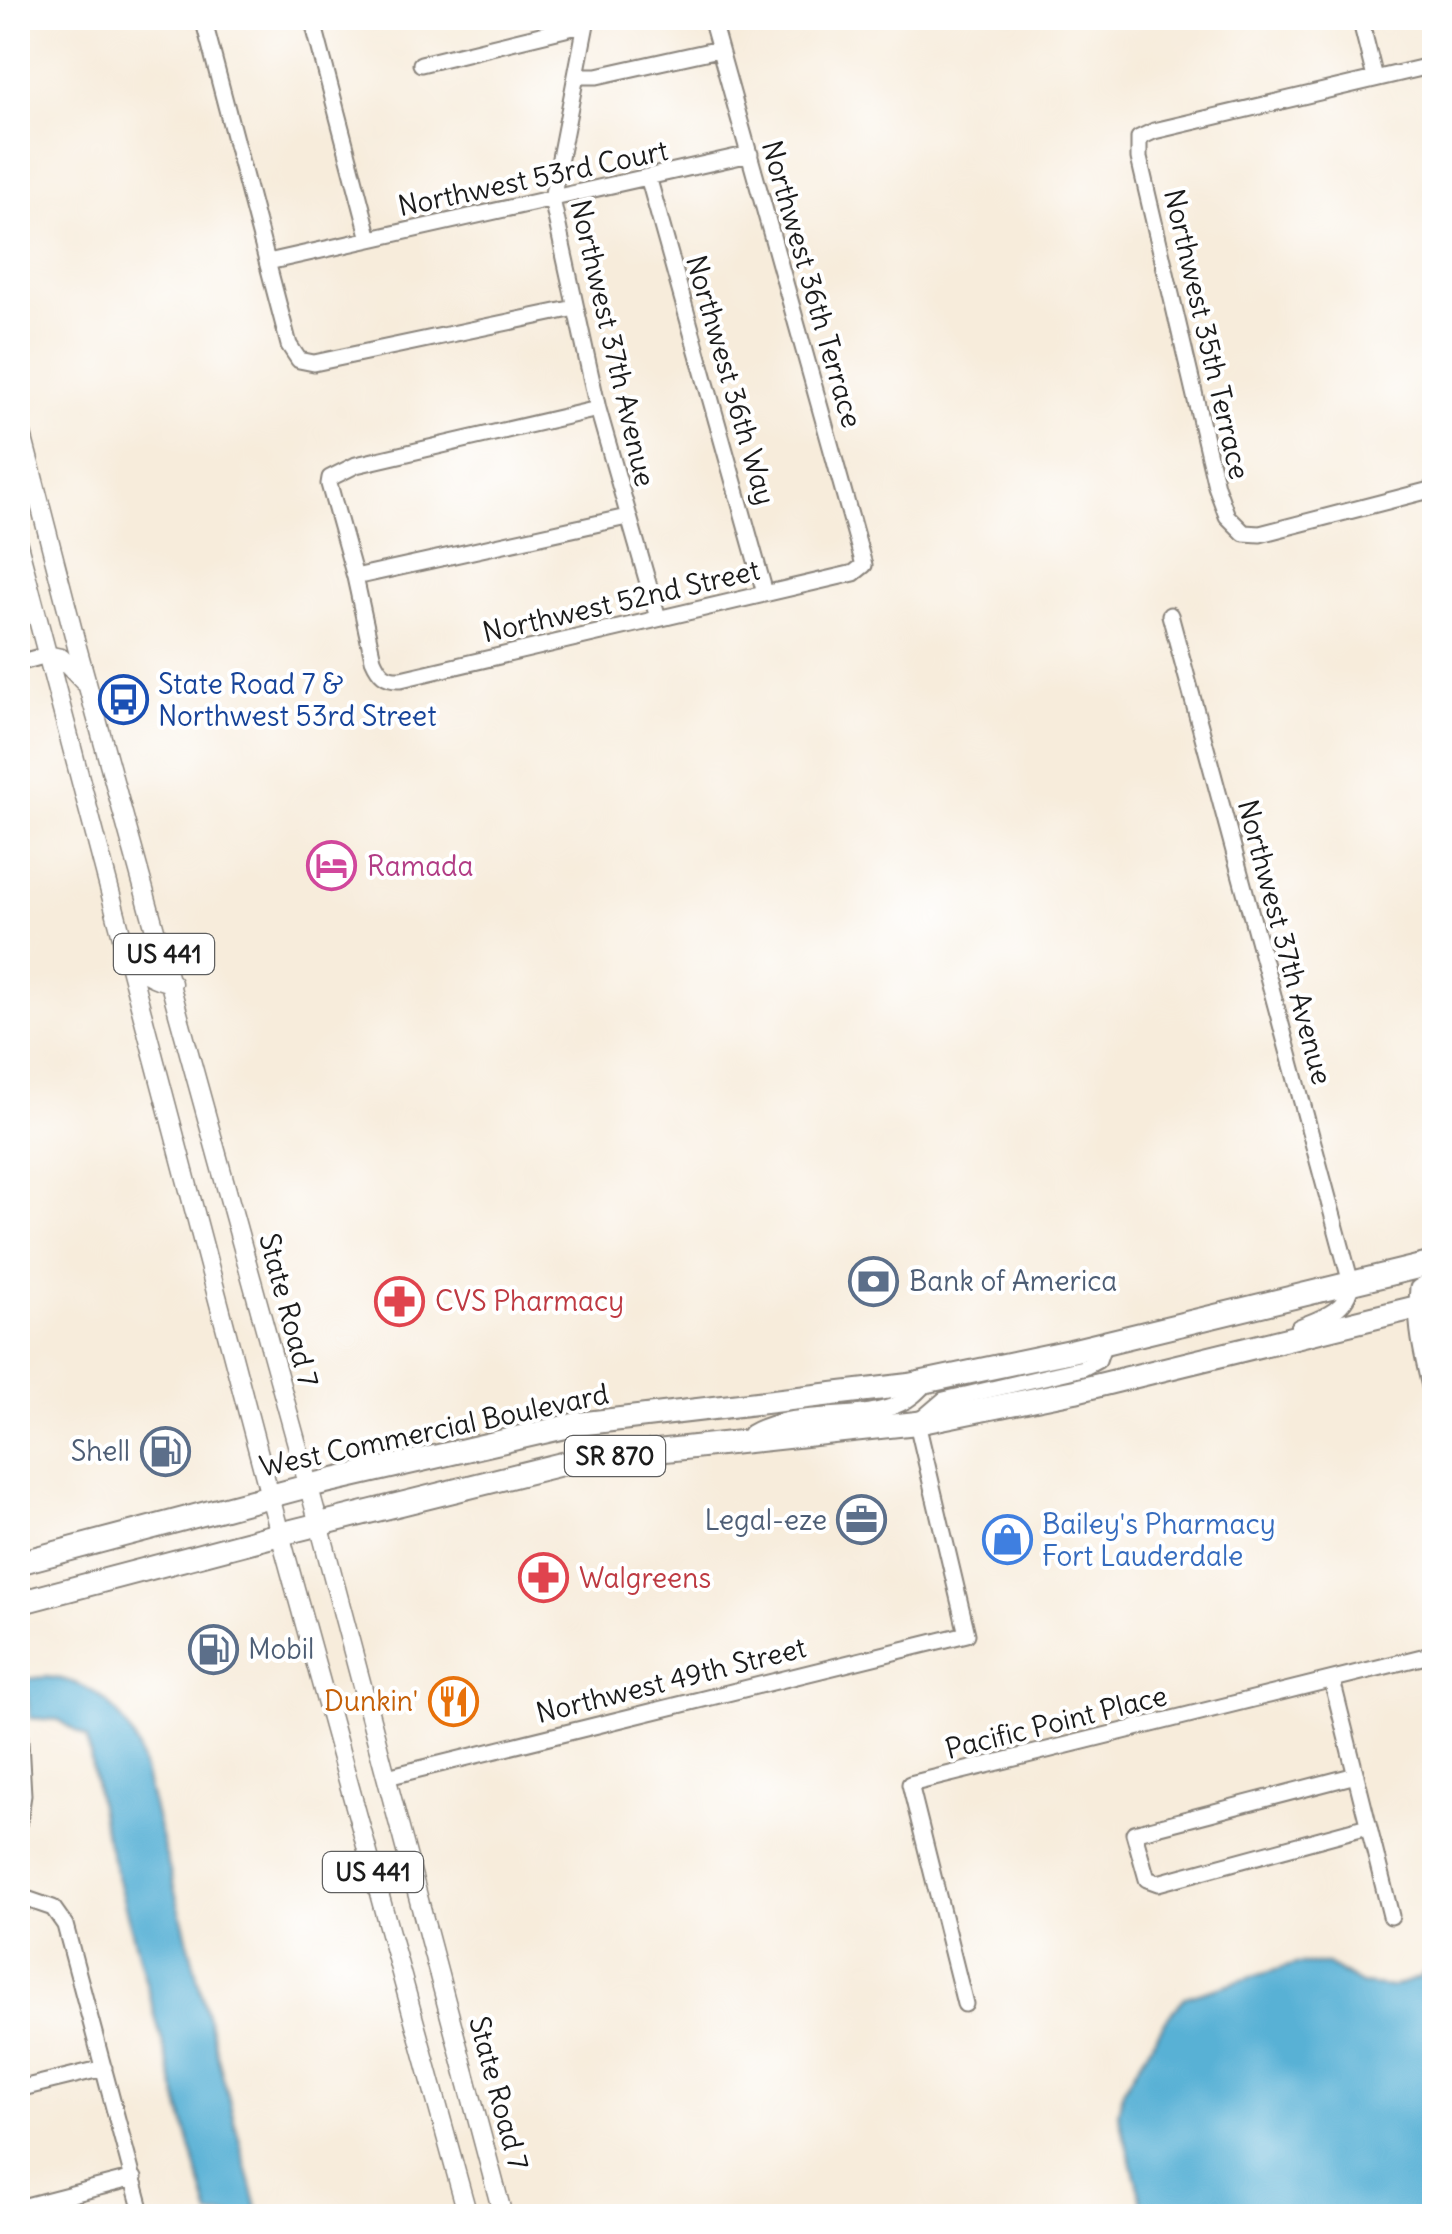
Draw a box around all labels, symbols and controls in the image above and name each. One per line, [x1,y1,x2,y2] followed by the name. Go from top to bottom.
[395,132,671,224] street label: Northwest 53rd Court
[754,136,870,432] street label: Northwest 36th Terrace
[1156,185,1258,483] street label: Northwest 35th Terrace
[562,196,664,490] street label: Northwest 37th Avenue
[678,251,784,509] street label: Northwest 36th Way
[479,552,763,650] street label: Northwest 52nd Street
[158,666,437,734] place label: State Road 7 & Northwest 53rd Street
[97,674,149,726] bus stop icon: State Road 7 & Northwest 53rd Street
[1230,796,1340,1088] street label: Northwest 37th Avenue
[306,840,358,892] hotel icon: Ramada
[367,848,474,884] place label: Ramada
[114,934,214,974] road number: US 441
[251,1229,327,1391] street label: State Road 7
[848,1255,900,1307] bank icon: Bank of America
[909,1263,1117,1299] place label: Bank of America
[374,1275,426,1327] pharmacy icon: CVS Pharmacy
[435,1283,624,1319] place label: CVS Pharmacy
[256,1375,612,1485] street label: West Commercial Boulevard
[139,1425,191,1477] fuel station icon: Shell
[71,1433,130,1469] place label: Shell
[565,1436,665,1476] road number: SR 870
[836,1494,888,1546] office icon: Legal-eze
[705,1502,827,1538] place label: Legal-eze
[1042,1506,1276,1574] place label: Bailey's Pharmacy Fort Lauderdale
[981,1514,1033,1566] shop icon: Bailey's Pharmacy Fort Lauderdale
[518,1552,570,1604] pharmacy icon: Walgreens
[579,1560,711,1596] place label: Walgreens
[187,1623,239,1675] fuel station icon: Mobil
[532,1629,810,1731] street label: Northwest 49th Street
[248,1631,314,1667] place label: Mobil
[427,1675,479,1727] restaurant icon: Dunkin'
[942,1677,1170,1767] street label: Pacific Point Place
[324,1683,418,1719] place label: Dunkin'
[323,1852,423,1892] road number: US 441
[461,2012,537,2174] street label: State Road 7

